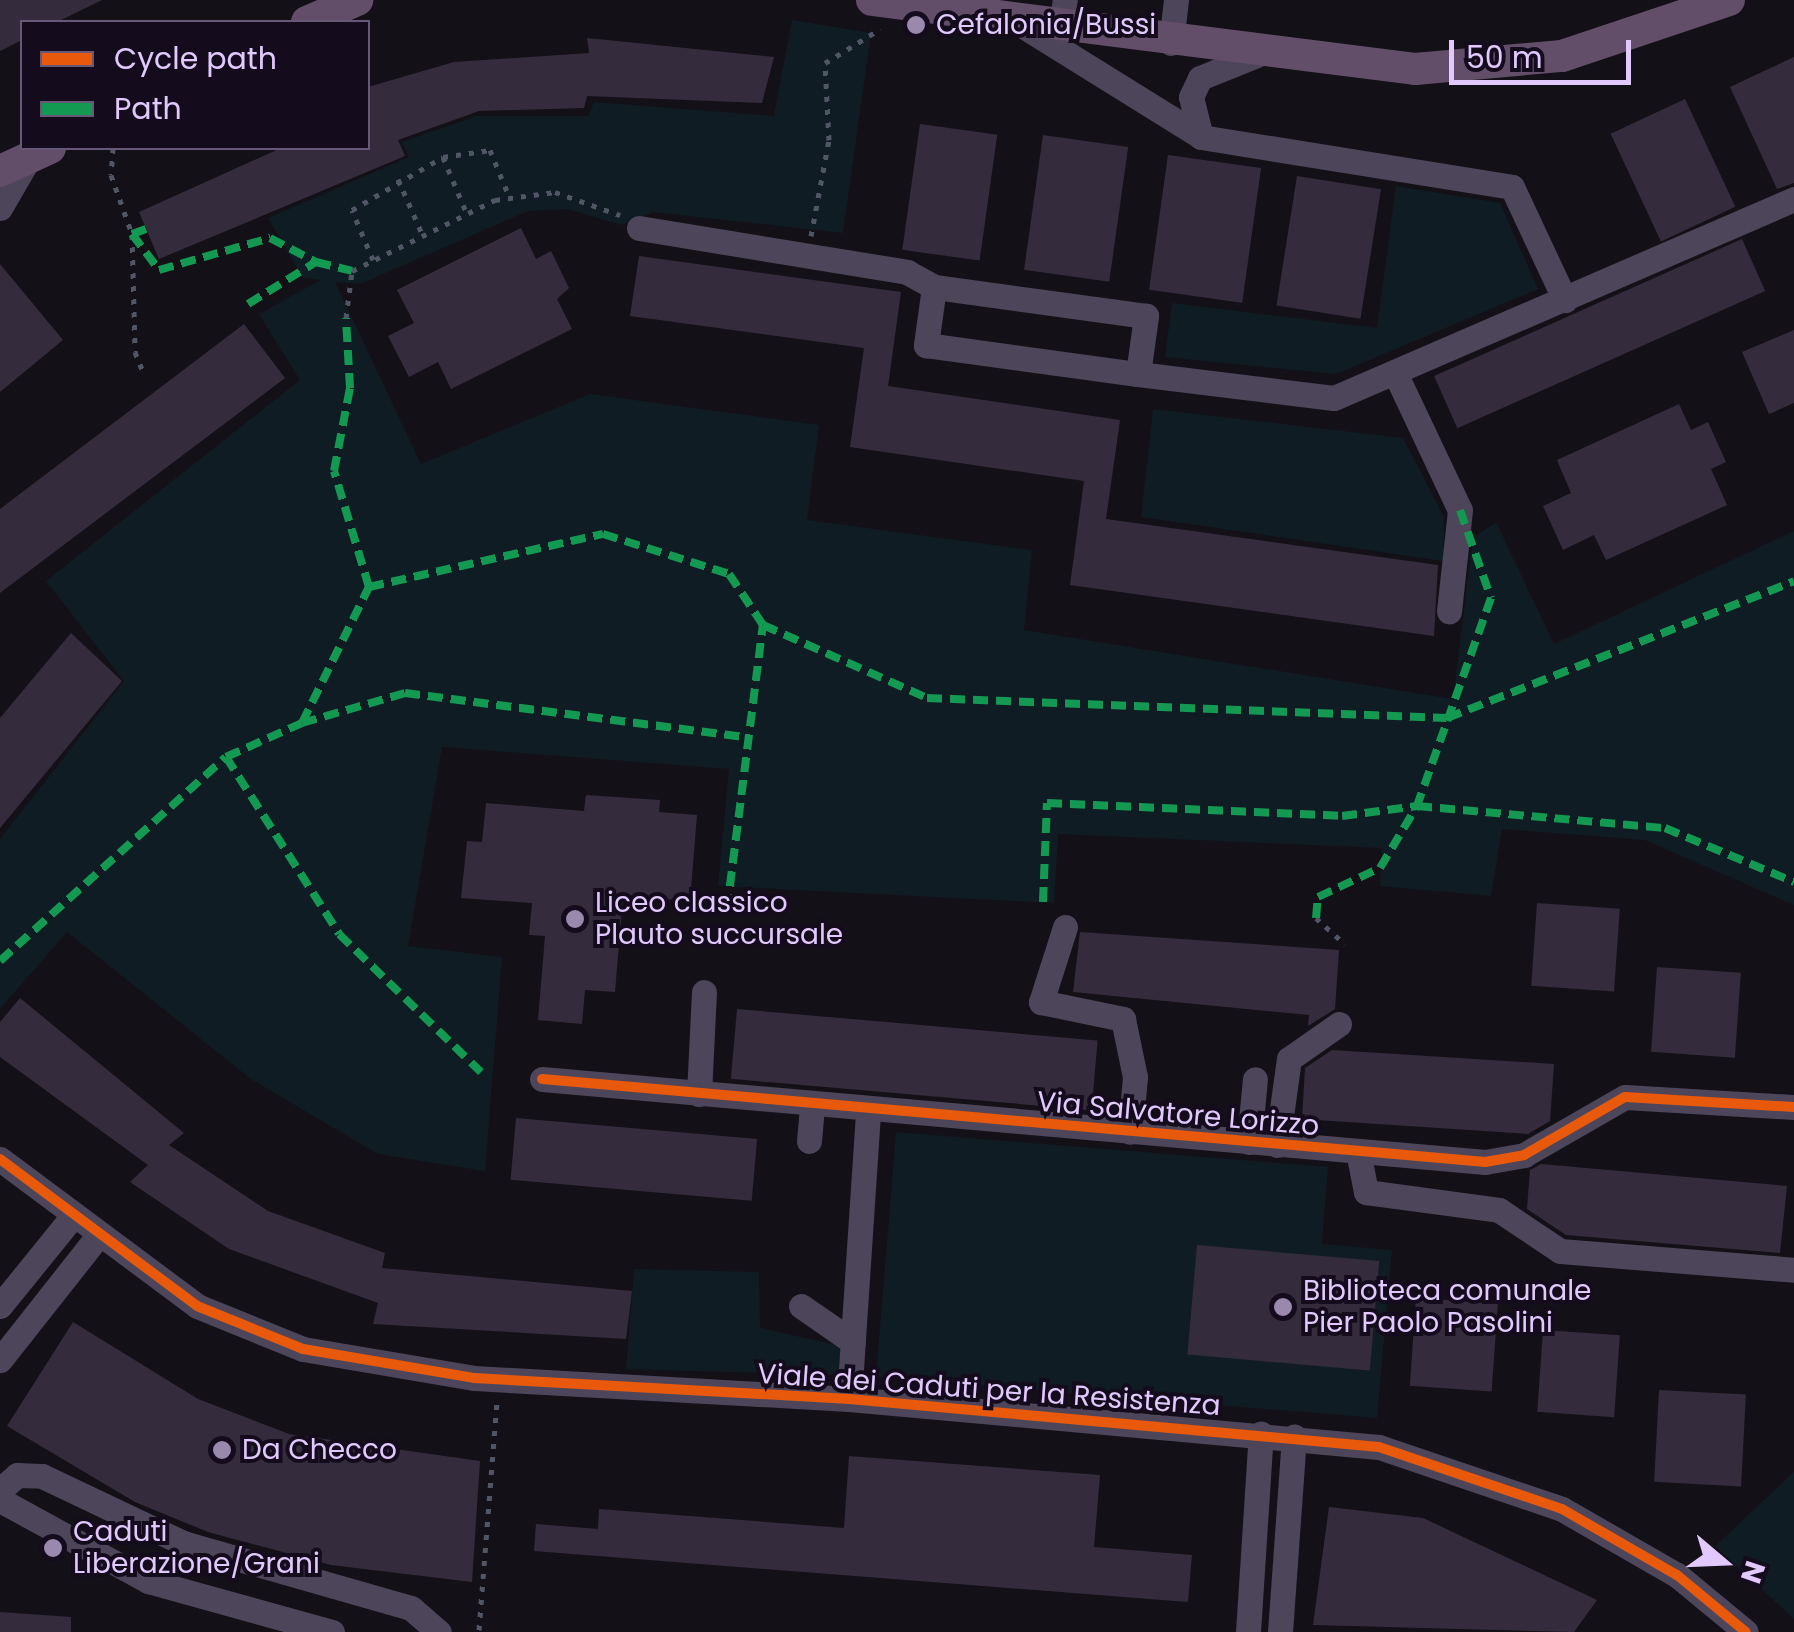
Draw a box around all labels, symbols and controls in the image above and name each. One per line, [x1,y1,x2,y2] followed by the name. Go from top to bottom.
[936,8,1156,42] place label: Cefalonia/Bussi
[905,14,927,36] marker: Cefalonia/Bussi
[20,20,370,150] legend
[1454,20,1636,82] scale bar
[1466,36,1543,79] text: 50 m
[114,37,277,80] text: Cycle path
[114,87,182,130] text: Path
[595,886,843,952] place label: Liceo classico Plauto succursale
[564,908,586,930] marker: Liceo classico Plauto succursale
[1035,1085,1321,1143] street label: Via Salvatore Lorizzo
[1303,1274,1591,1340] place label: Biblioteca comunale Pier Paolo Pasolini
[1272,1296,1294,1318] marker: Biblioteca comunale Pier Paolo Pasolini
[756,1357,1222,1423] street label: Viale dei Caduti per la Resistenza
[242,1433,397,1467] place label: Da Checco
[211,1439,233,1461] marker: Da Checco
[1674,1512,1774,1612] north arrow
[73,1515,320,1581] place label: Caduti Liberazione/Grani
[42,1537,64,1559] marker: Caduti Liberazione/Grani
[1731,1556,1775,1588] text: N

